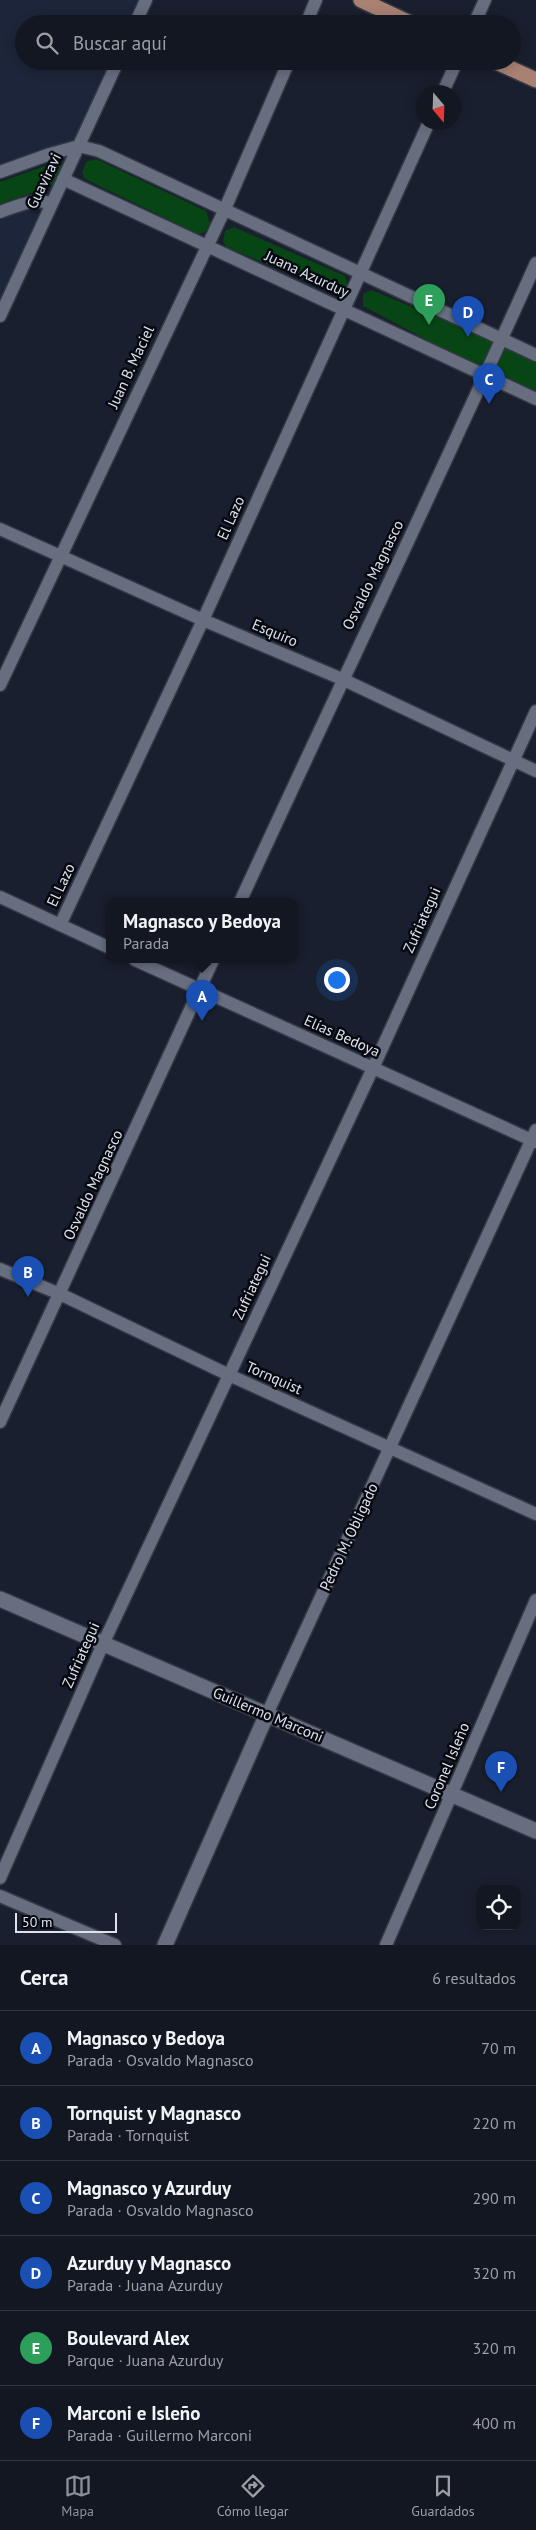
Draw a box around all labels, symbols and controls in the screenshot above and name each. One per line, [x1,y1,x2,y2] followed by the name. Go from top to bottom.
[15,15,521,70] search box
[33,29,61,57] icon: search
[73,31,167,55] text: Buscar aquí
[416,85,461,130] north arrow
[22,150,65,212] street label: Guaviravi
[261,245,352,301] street label: Juana Azurduy
[413,284,445,325] pin: E
[452,296,484,337] pin: D
[103,322,158,412] street label: Juan B. Maciel
[473,363,505,404] pin: C
[213,493,249,543] street label: El Lazo
[338,517,407,633] street label: Osvaldo Magnasco
[250,614,301,651] street label: Esquiro
[42,860,79,910] street label: El Lazo
[399,884,444,956] street label: Zufriategui
[106,898,298,963] popup
[123,909,281,933] text: Magnasco y Bedoya
[123,933,169,953] text: Parada
[324,967,350,993] your location
[186,980,218,1021] pin: A
[301,1010,383,1061] street label: Elías Bedoya
[59,1127,126,1243] street label: Osvaldo Magnasco
[228,1251,275,1322] street label: Zufriategui
[12,1256,44,1297] pin: B
[243,1357,305,1398] street label: Tornquist
[315,1480,382,1594] street label: Pedro M. Obligado
[58,1619,103,1691] street label: Zufriategui
[210,1683,326,1746] street label: Guillermo Marconi
[420,1720,473,1812] street label: Coronel Isleño
[485,1751,517,1792] pin: F
[476,1885,521,1930] map controls
[476,1885,521,1930] button: locate
[15,1910,118,1933] scale bar
[22,1913,52,1931] text: 50 m
[20,1964,69,1991] text: Cerca
[432,1968,516,1988] text: 6 resultados
[67,2026,225,2050] text: Magnasco y Bedoya
[31,2038,41,2058] text: A
[481,2038,516,2058] text: 70 m
[67,2050,254,2070] text: Parada · Osvaldo Magnasco
[67,2101,241,2125] text: Tornquist y Magnasco
[31,2113,41,2133] text: B
[473,2113,516,2133] text: 220 m
[67,2125,189,2145] text: Parada · Tornquist
[67,2176,231,2200] text: Magnasco y Azurduy
[32,2188,40,2208] text: C
[473,2188,516,2208] text: 290 m
[67,2200,254,2220] text: Parada · Osvaldo Magnasco
[67,2251,231,2275] text: Azurduy y Magnasco
[31,2263,41,2283] text: D
[473,2263,516,2283] text: 320 m
[67,2275,223,2295] text: Parada · Juana Azurduy
[67,2326,189,2350] text: Boulevard Alex
[32,2338,40,2358] text: E
[473,2338,516,2358] text: 320 m
[67,2350,224,2370] text: Parque · Juana Azurduy
[67,2401,200,2425] text: Marconi e Isleño
[32,2413,40,2433] text: F
[473,2413,516,2433] text: 400 m
[67,2425,252,2445] text: Parada · Guillermo Marconi
[61,2472,94,2520] tab: Mapa
[217,2472,289,2520] tab: Cómo llegar
[411,2472,475,2520] tab: Guardados

